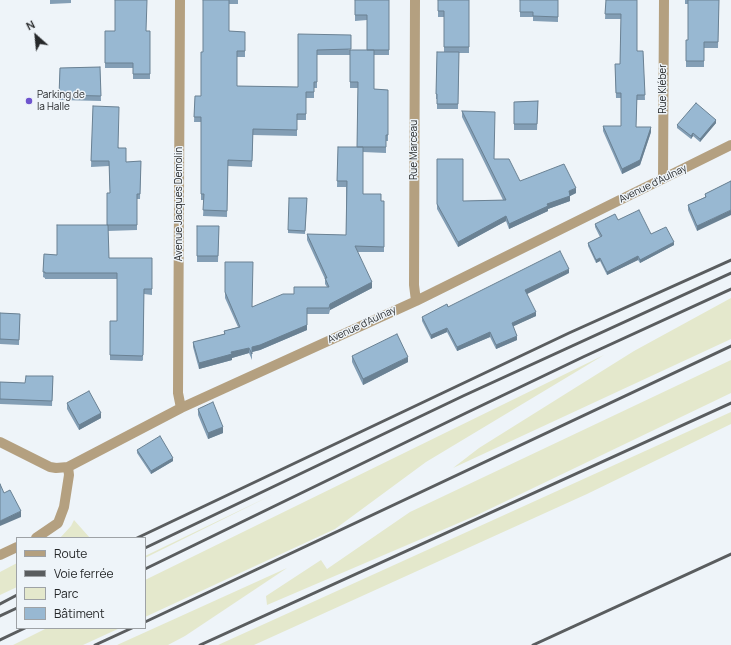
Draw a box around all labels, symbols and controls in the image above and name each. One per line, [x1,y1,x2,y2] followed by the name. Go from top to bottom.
[16,16,56,56] north arrow
[23,16,37,33] text: N
[657,64,669,114] street label: Rue Kléber
[37,89,85,112] place label: Parking de la Halle
[24,96,34,106] marker: Parking de la Halle
[408,120,420,180] street label: Rue Marceau
[173,147,185,261] street label: Avenue Jacques Demolin
[617,162,689,206] street label: Avenue d'Aulnay
[326,304,398,346] street label: Avenue d'Aulnay
[16,537,146,629] legend
[54,545,87,562] text: Route
[54,565,114,582] text: Voie ferrée
[54,585,78,602] text: Parc
[54,605,105,622] text: Bâtiment

